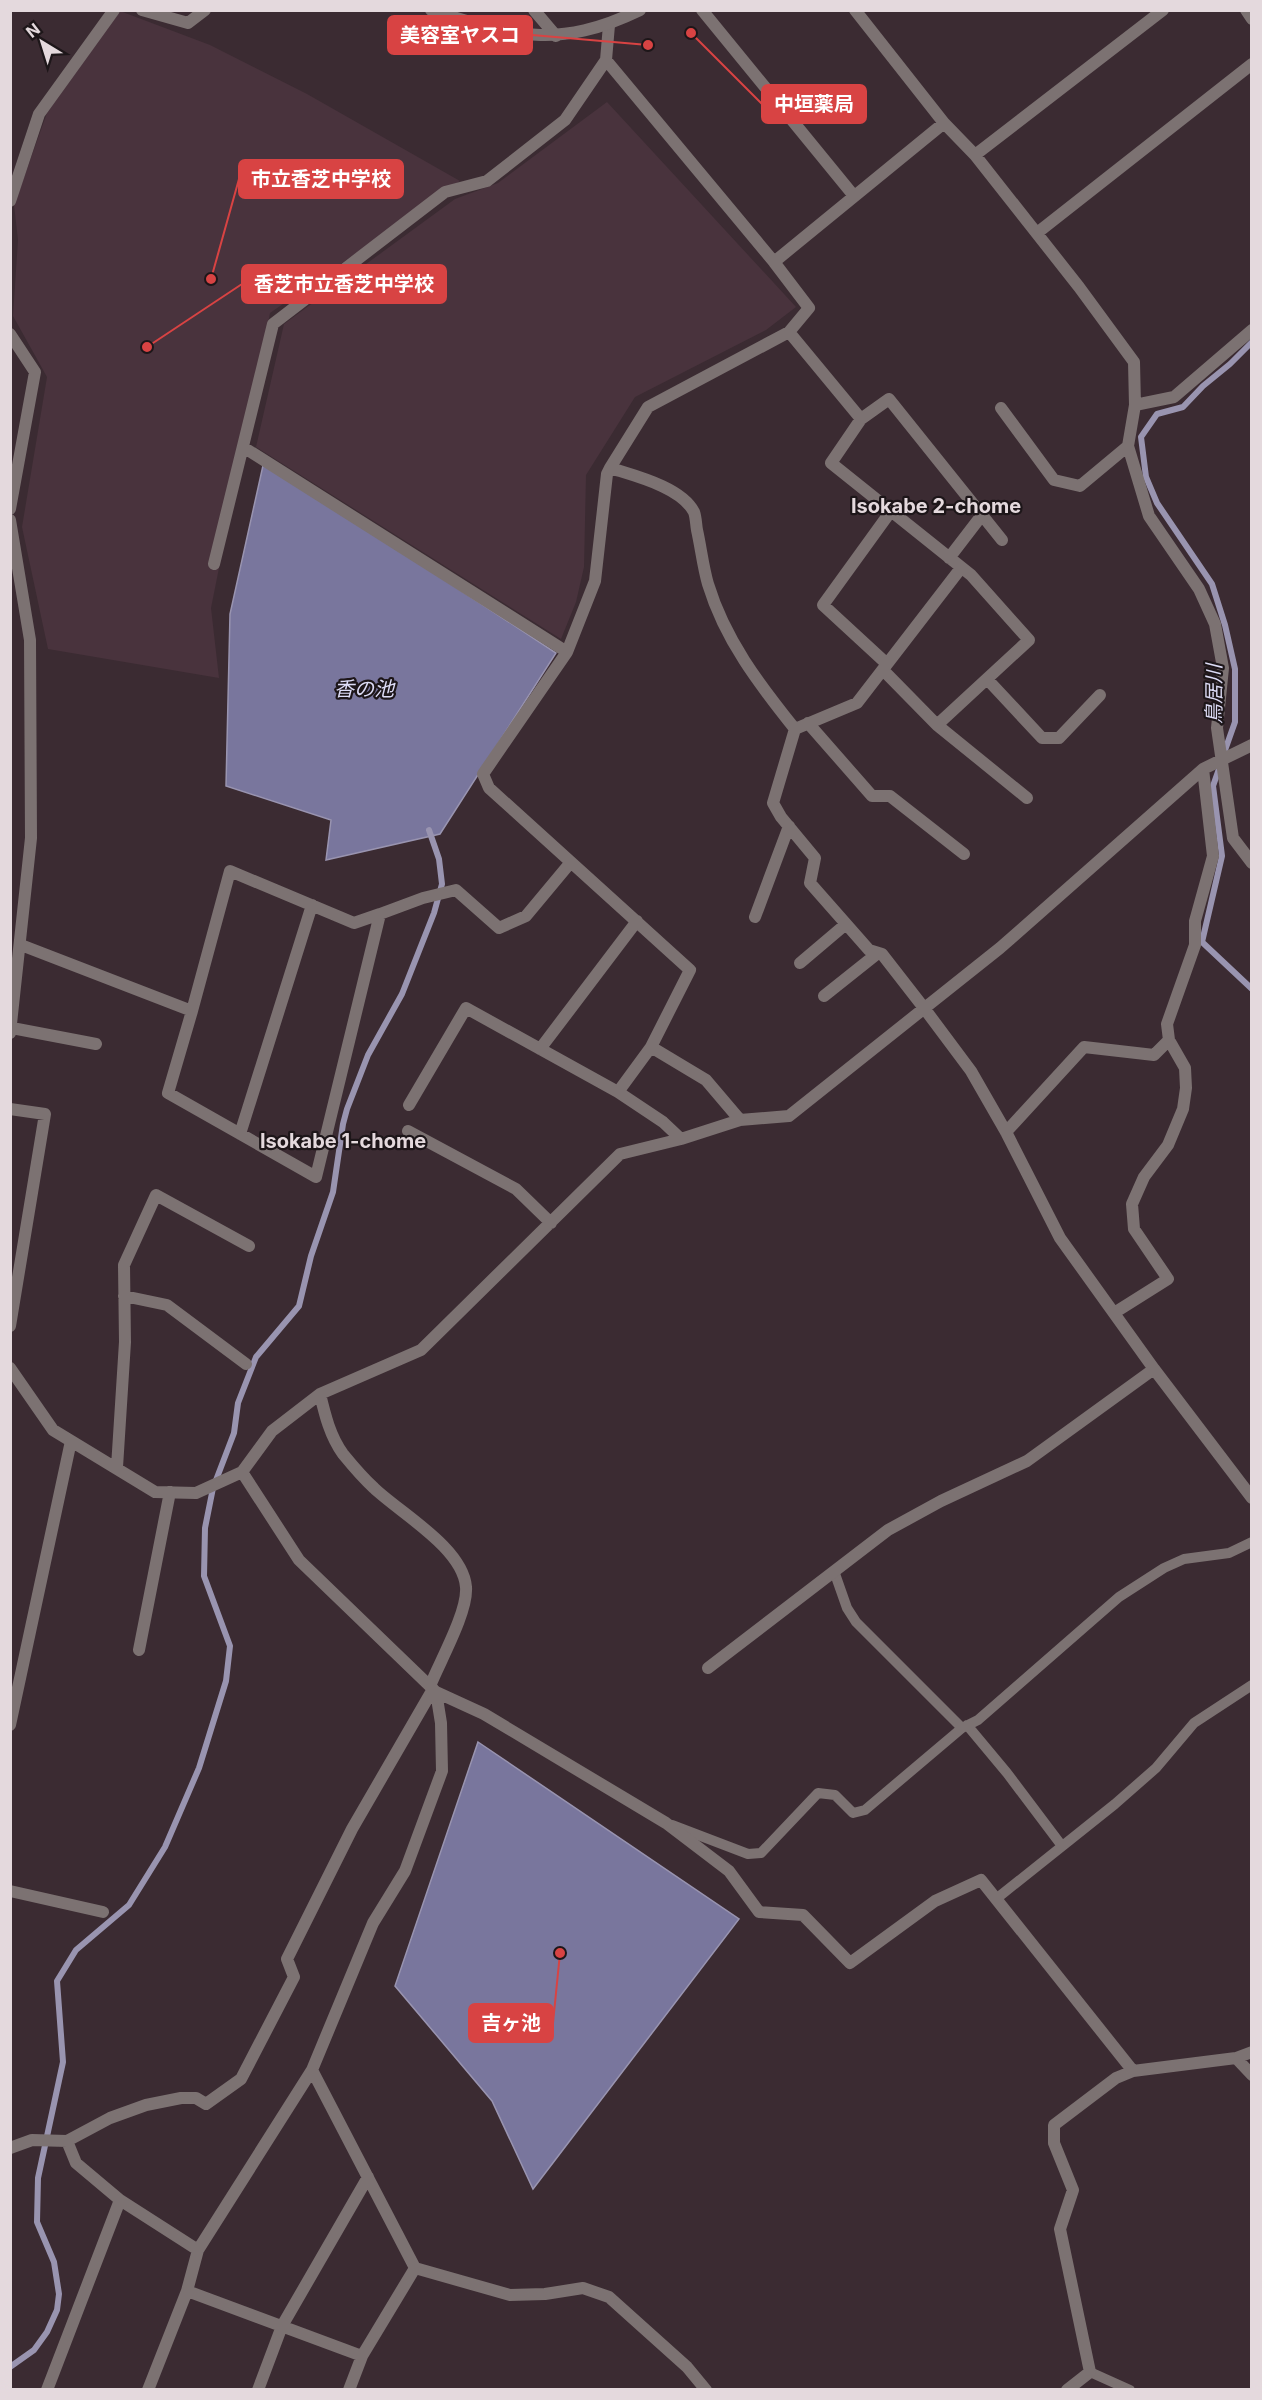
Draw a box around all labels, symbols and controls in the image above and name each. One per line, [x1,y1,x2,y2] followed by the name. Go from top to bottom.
[12,12,72,72] north arrow
[388,16,532,54] callout: 美容室ヤスコ
[22,19,44,42] text: N
[400,23,520,47] text: 美容室ヤスコ
[762,85,866,123] callout: 中垣薬局
[774,92,854,116] text: 中垣薬局
[239,160,403,198] callout: 市立香芝中学校
[251,167,391,191] text: 市立香芝中学校
[242,265,446,303] callout: 香芝市立香芝中学校
[254,272,434,296] text: 香芝市立香芝中学校
[851,494,1021,518] district label: Isokabe 2-chome
[1202,662,1226,724] water label: 鳥居川
[334,677,396,701] water label: 香の池
[260,1129,426,1153] district label: Isokabe 1-chome
[469,2004,553,2042] callout: 吉ヶ池
[481,2011,541,2035] text: 吉ヶ池

